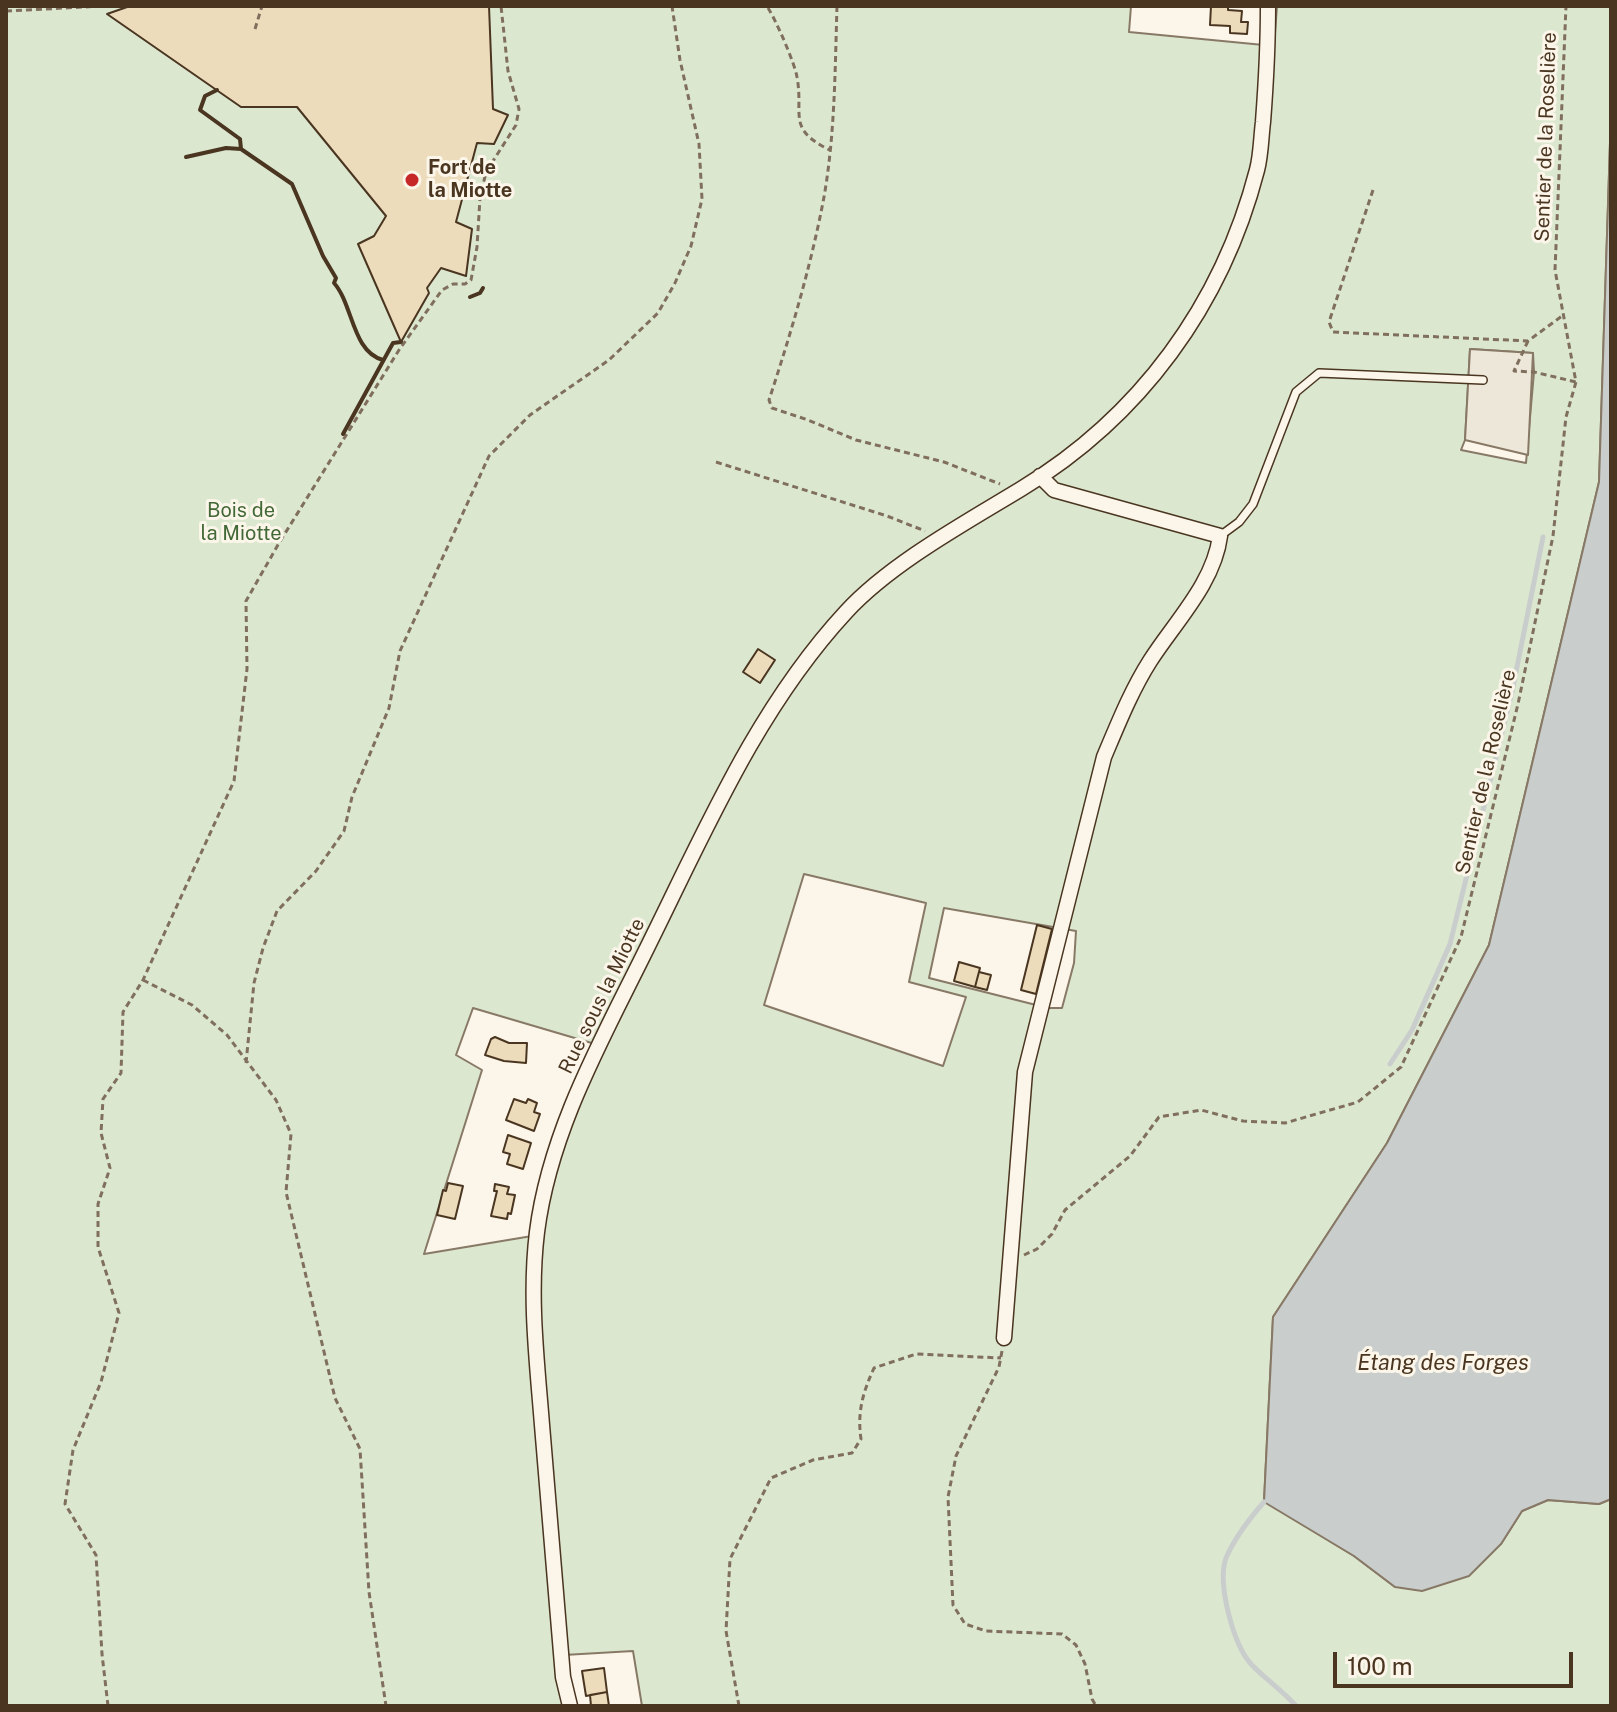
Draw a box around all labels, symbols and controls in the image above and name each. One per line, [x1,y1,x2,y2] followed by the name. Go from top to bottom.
[1530,32,1562,242] street label: Sentier de la Roselière
[428,156,512,203] place label: Fort de la Miotte
[403,171,421,189] marker: Fort de la Miotte
[200,499,282,546] park label: Bois de la Miotte
[1451,667,1521,877] street label: Sentier de la Roselière
[554,914,650,1078] street label: Rue sous la Miotte
[1357,1350,1529,1376] water label: Étang des Forges
[1337,1636,1577,1686] scale bar
[1347,1652,1413,1680] text: 100 m

